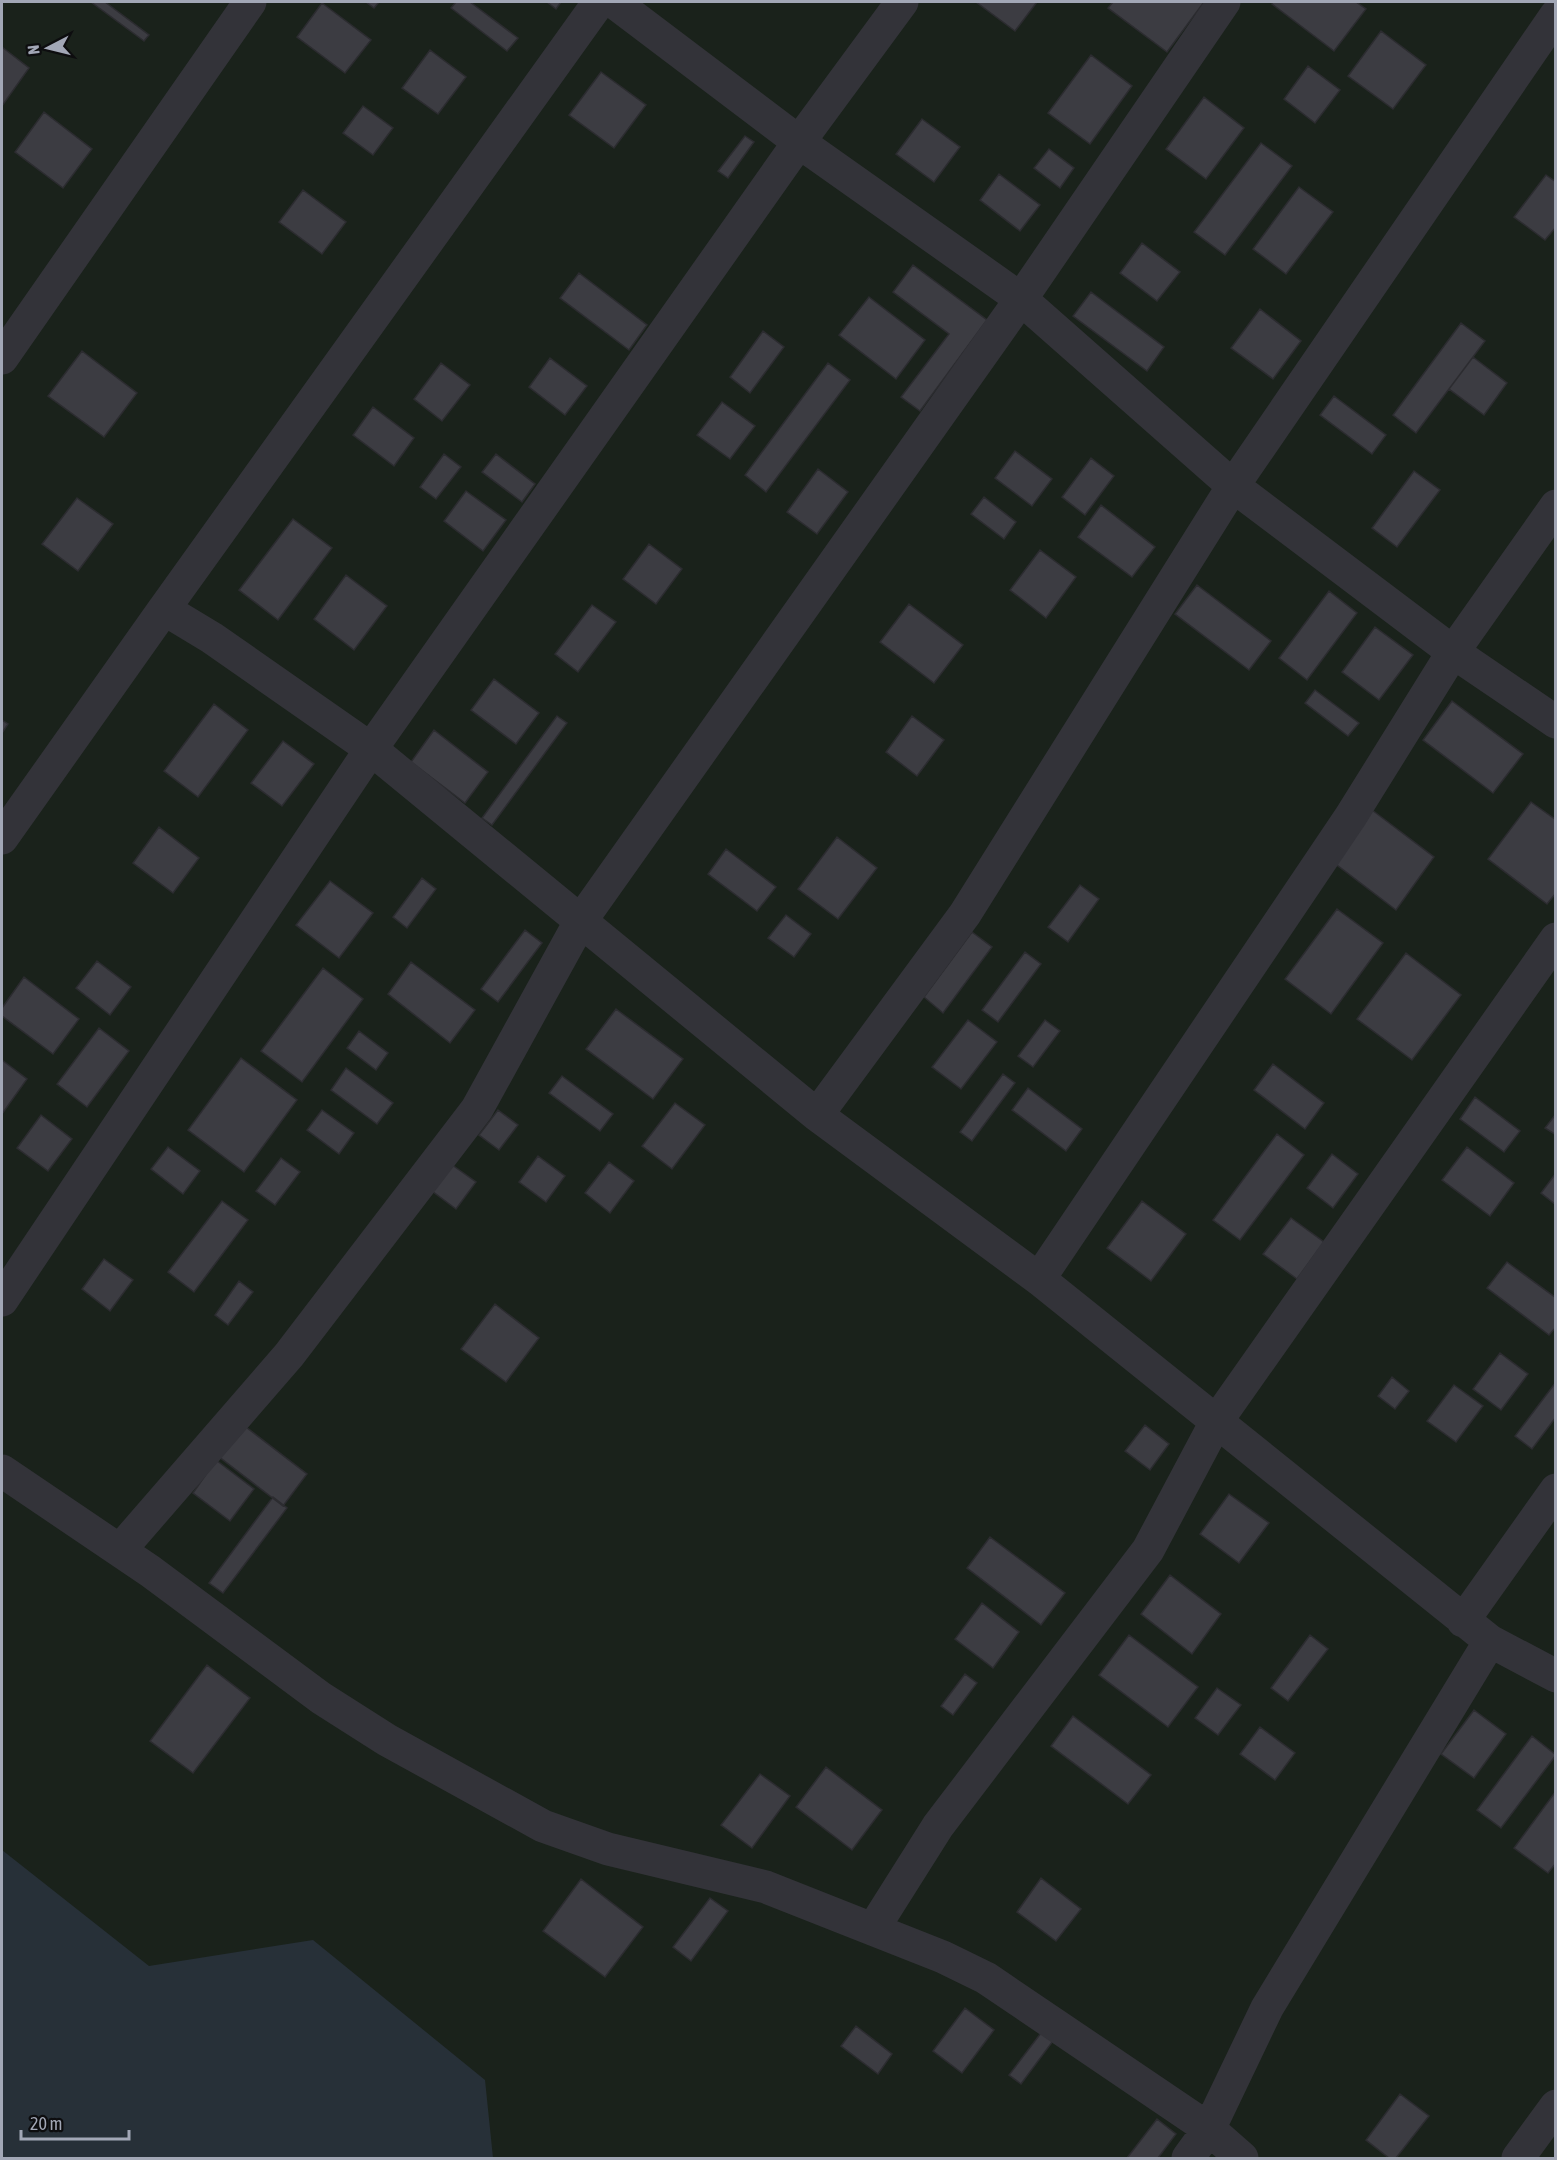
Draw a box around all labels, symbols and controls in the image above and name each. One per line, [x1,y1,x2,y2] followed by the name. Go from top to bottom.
[18,18,78,78] north arrow
[24,44,43,56] text: N
[21,2103,129,2141] scale bar
[30,2113,62,2134] text: 20 m

